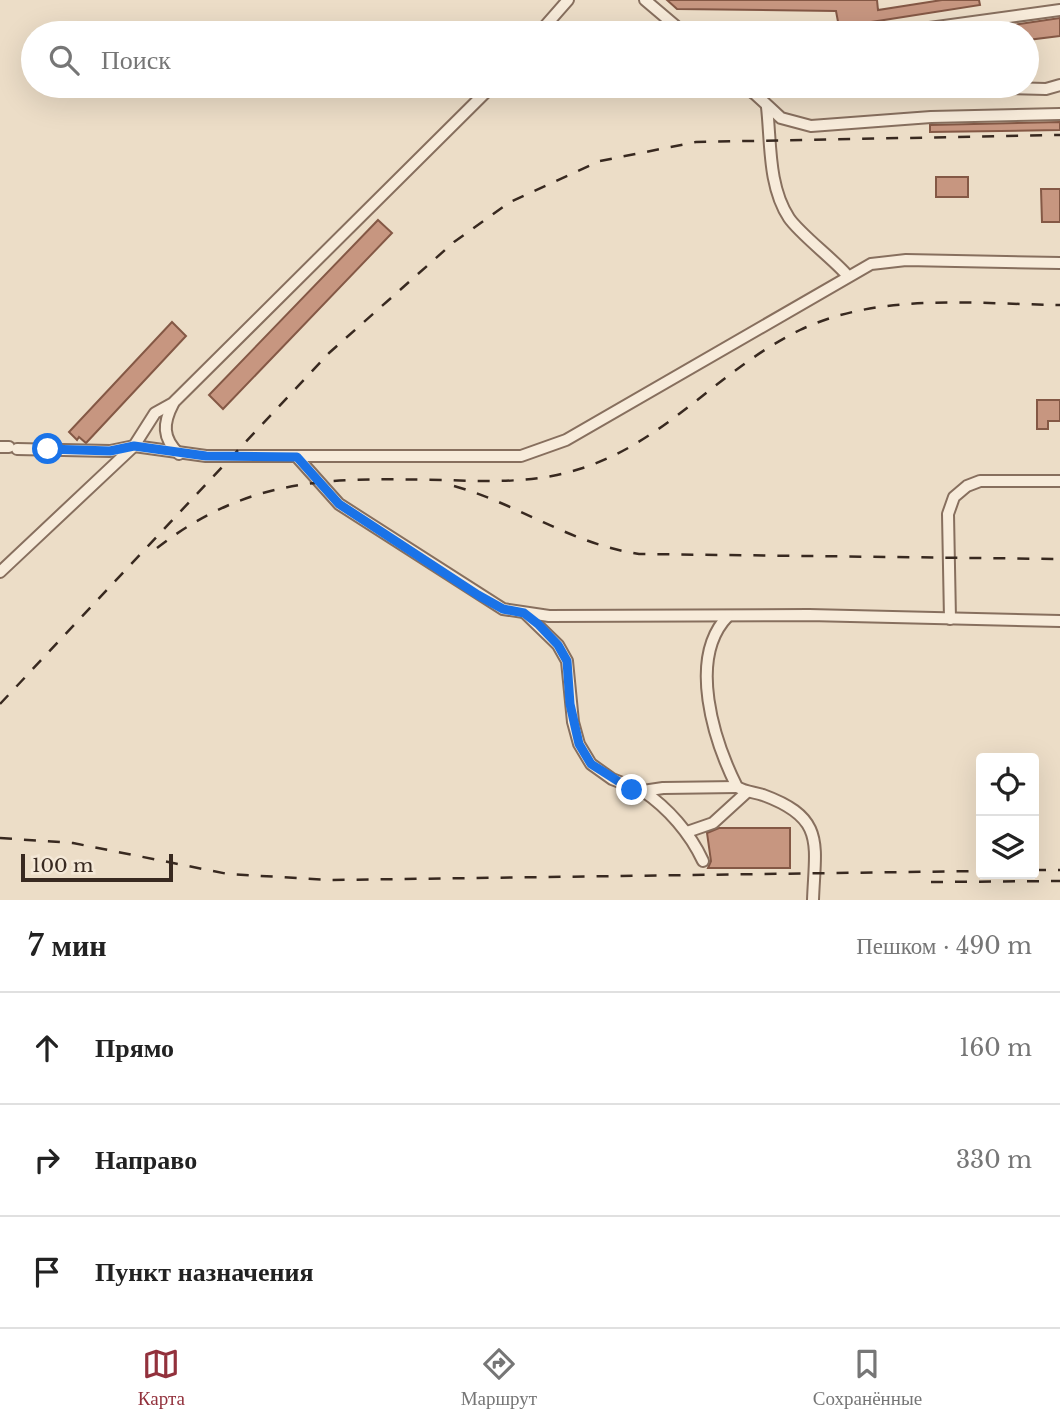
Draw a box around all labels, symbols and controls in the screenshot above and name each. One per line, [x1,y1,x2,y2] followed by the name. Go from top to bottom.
[21,21,1039,98] search box
[45,41,83,79] icon: search
[101,44,171,76] text: Поиск
[32,433,63,464] route start
[976,753,1039,879] map controls
[976,753,1039,816] button: locate
[616,774,647,805] route end
[976,816,1039,879] button: layers
[21,851,173,883] scale bar
[32,854,93,877] text: 100 m
[28,927,106,964] text: 7 мин
[856,932,1032,960] text: Пешком · 490 m
[28,1029,66,1067] icon: ahead
[95,1032,174,1064] text: Прямо
[959,1034,1032,1062] text: 160 m
[28,1141,66,1179] icon: right
[95,1144,197,1176] text: Направо
[956,1146,1032,1174] text: 330 m
[28,1253,66,1291] icon: arrive
[95,1256,313,1288] text: Пункт назначения
[138,1345,185,1410] tab: Карта
[461,1345,537,1410] tab: Маршрут
[813,1345,922,1410] tab: Сохранённые

